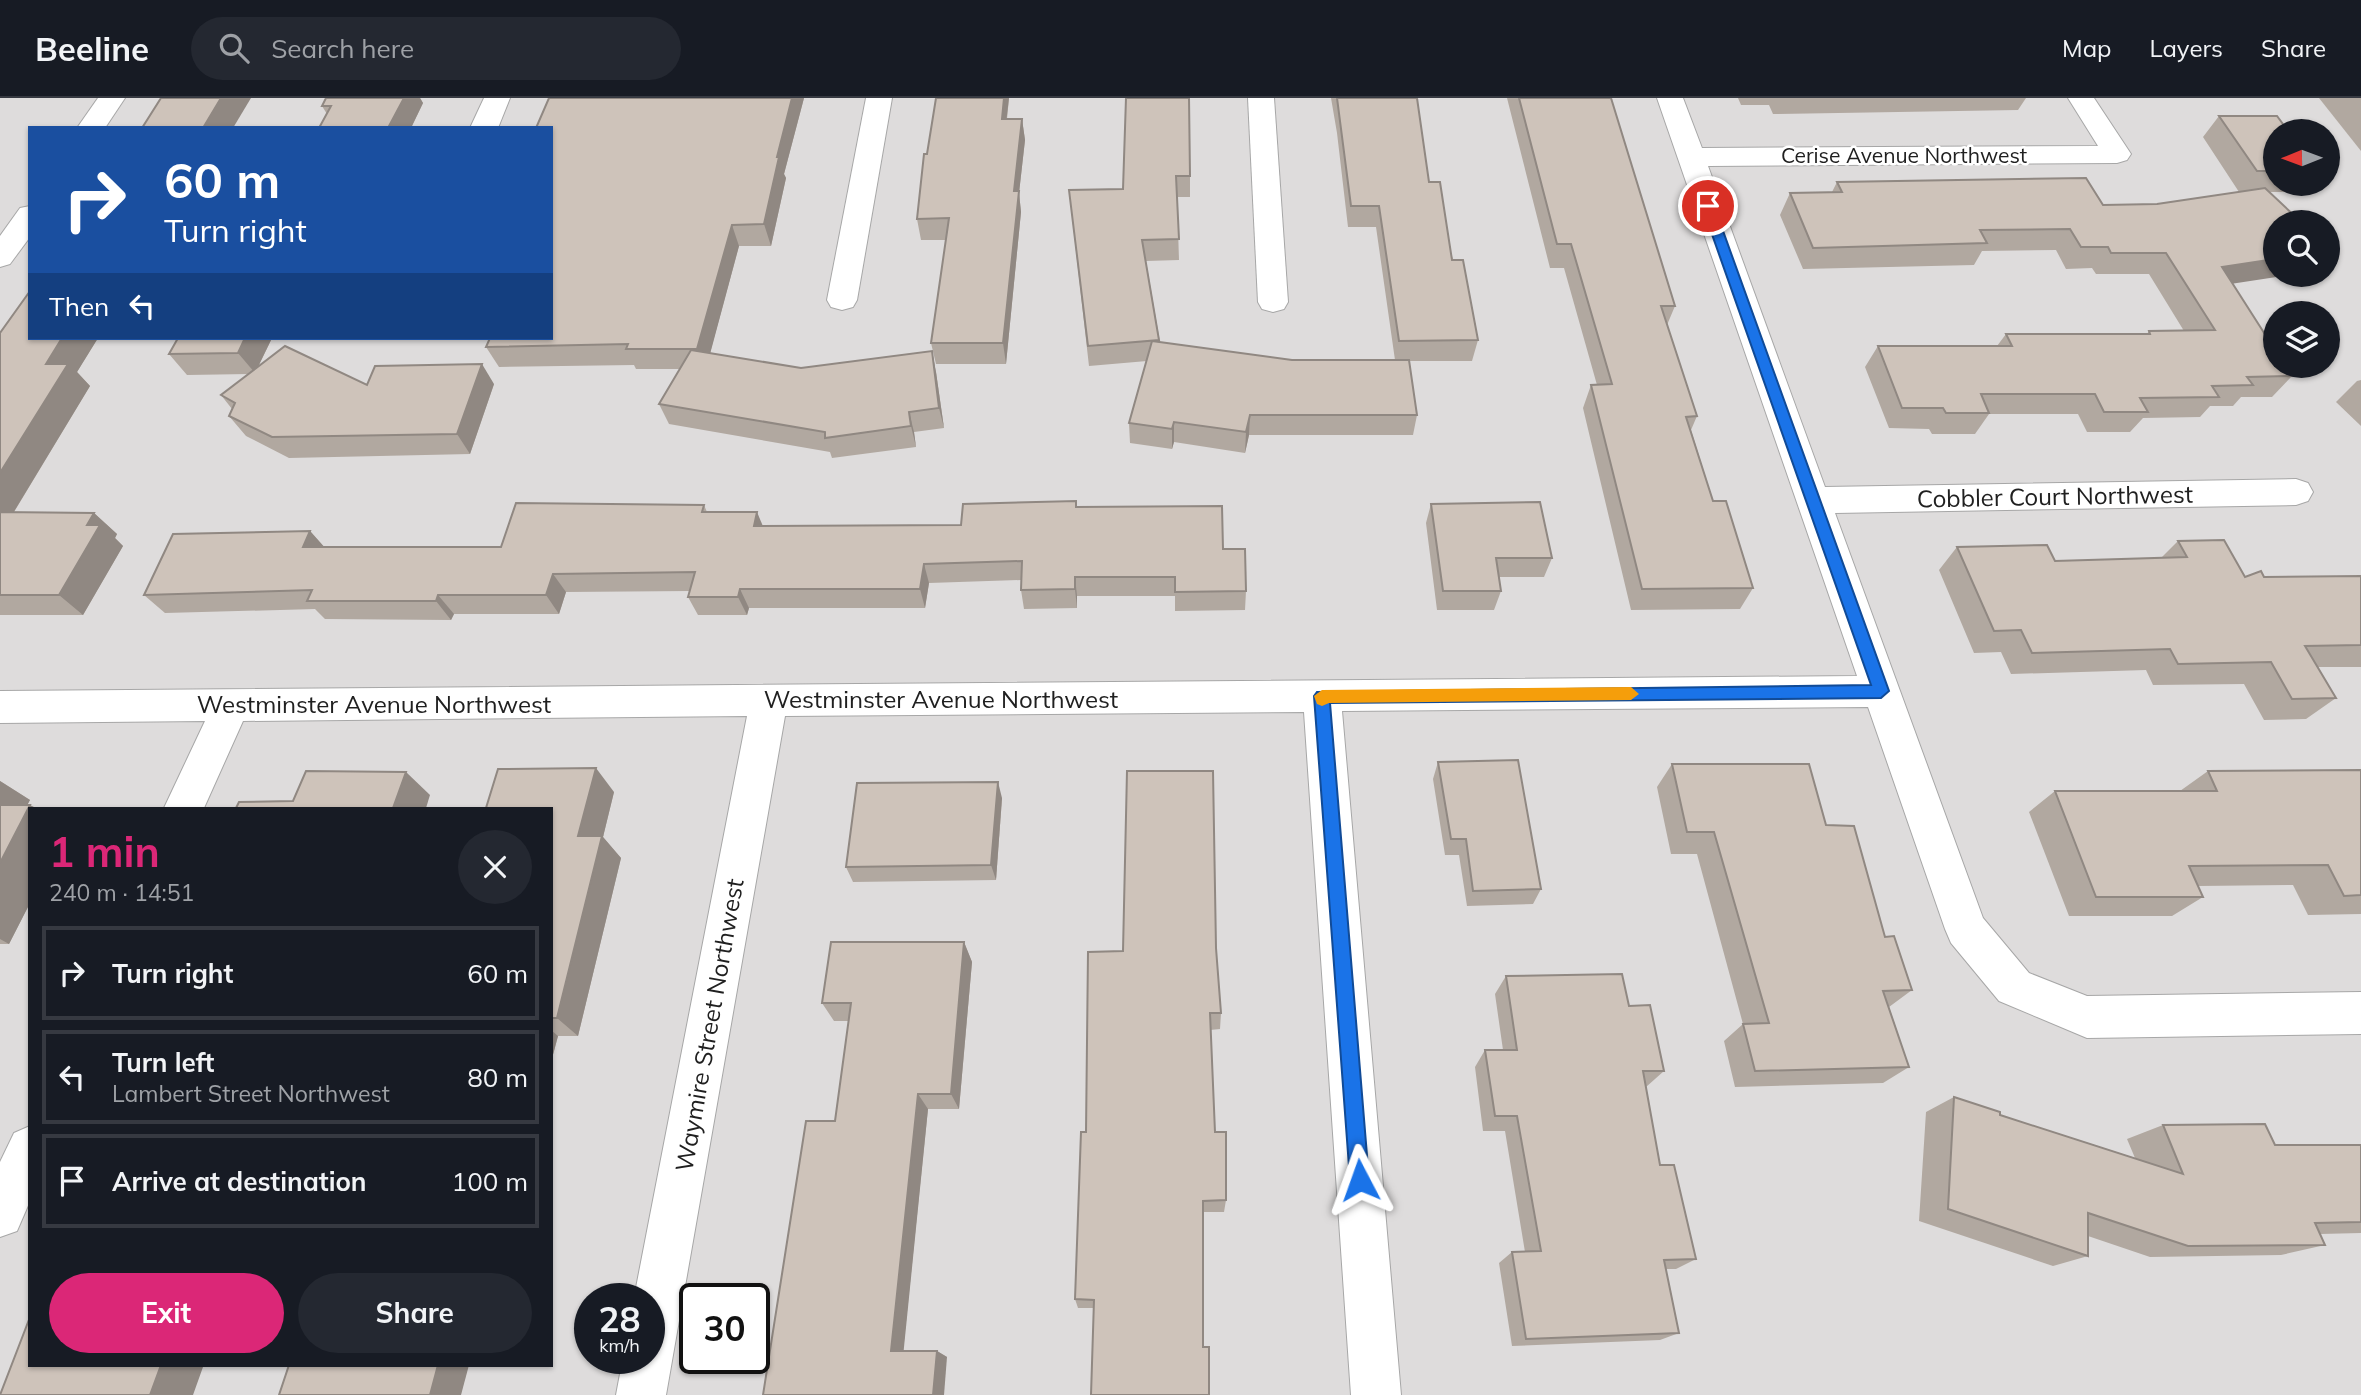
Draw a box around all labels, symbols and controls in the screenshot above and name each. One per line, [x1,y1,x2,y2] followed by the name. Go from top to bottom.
[191,17,681,80] search box
[35,28,149,69] text: Beeline
[215,29,253,67] icon: search
[271,32,414,65] text: Search here
[2062,33,2111,63] text: Map
[2149,33,2223,63] text: Layers
[2261,33,2326,63] text: Share
[2263,119,2340,196] north arrow
[2263,119,2340,378] map controls
[1781,142,2027,168] street label: Cerise Avenue Northwest
[164,149,280,210] text: 60 m
[49,154,140,245] icon: right
[1678,176,1738,236] pin
[1689,187,1727,225] icon: arrive
[164,210,307,250] text: Turn right
[2263,210,2340,287] button: search
[123,287,161,325] icon: left
[49,290,109,323] text: Then
[2263,301,2340,378] button: layers
[1917,479,2193,513] street label: Cobbler Court Northwest
[764,684,1118,714] street label: Westminster Avenue Northwest
[197,689,551,719] street label: Westminster Avenue Northwest
[49,825,160,878] text: 1 min
[458,830,532,904] button: close
[668,876,750,1174] street label: Waymire Street Northwest
[49,878,194,907] text: 240 m · 14:51
[53,954,91,992] icon: right
[112,957,233,990] text: Turn right
[467,957,528,990] text: 60 m
[112,1046,214,1079] text: Turn left
[53,1058,91,1096] icon: left
[467,1061,528,1094] text: 80 m
[112,1079,390,1108] text: Lambert Street Northwest
[1323,1143,1397,1217] position arrow
[53,1162,91,1200] icon: arrive
[112,1165,367,1198] text: Arrive at destination
[452,1165,528,1198] text: 100 m
[49,1273,284,1353] button: Exit
[298,1273,532,1353] button: Share
[679,1283,770,1374] speed limit sign: 30
[598,1297,641,1341] text: 28
[599,1334,640,1357] text: km/h

